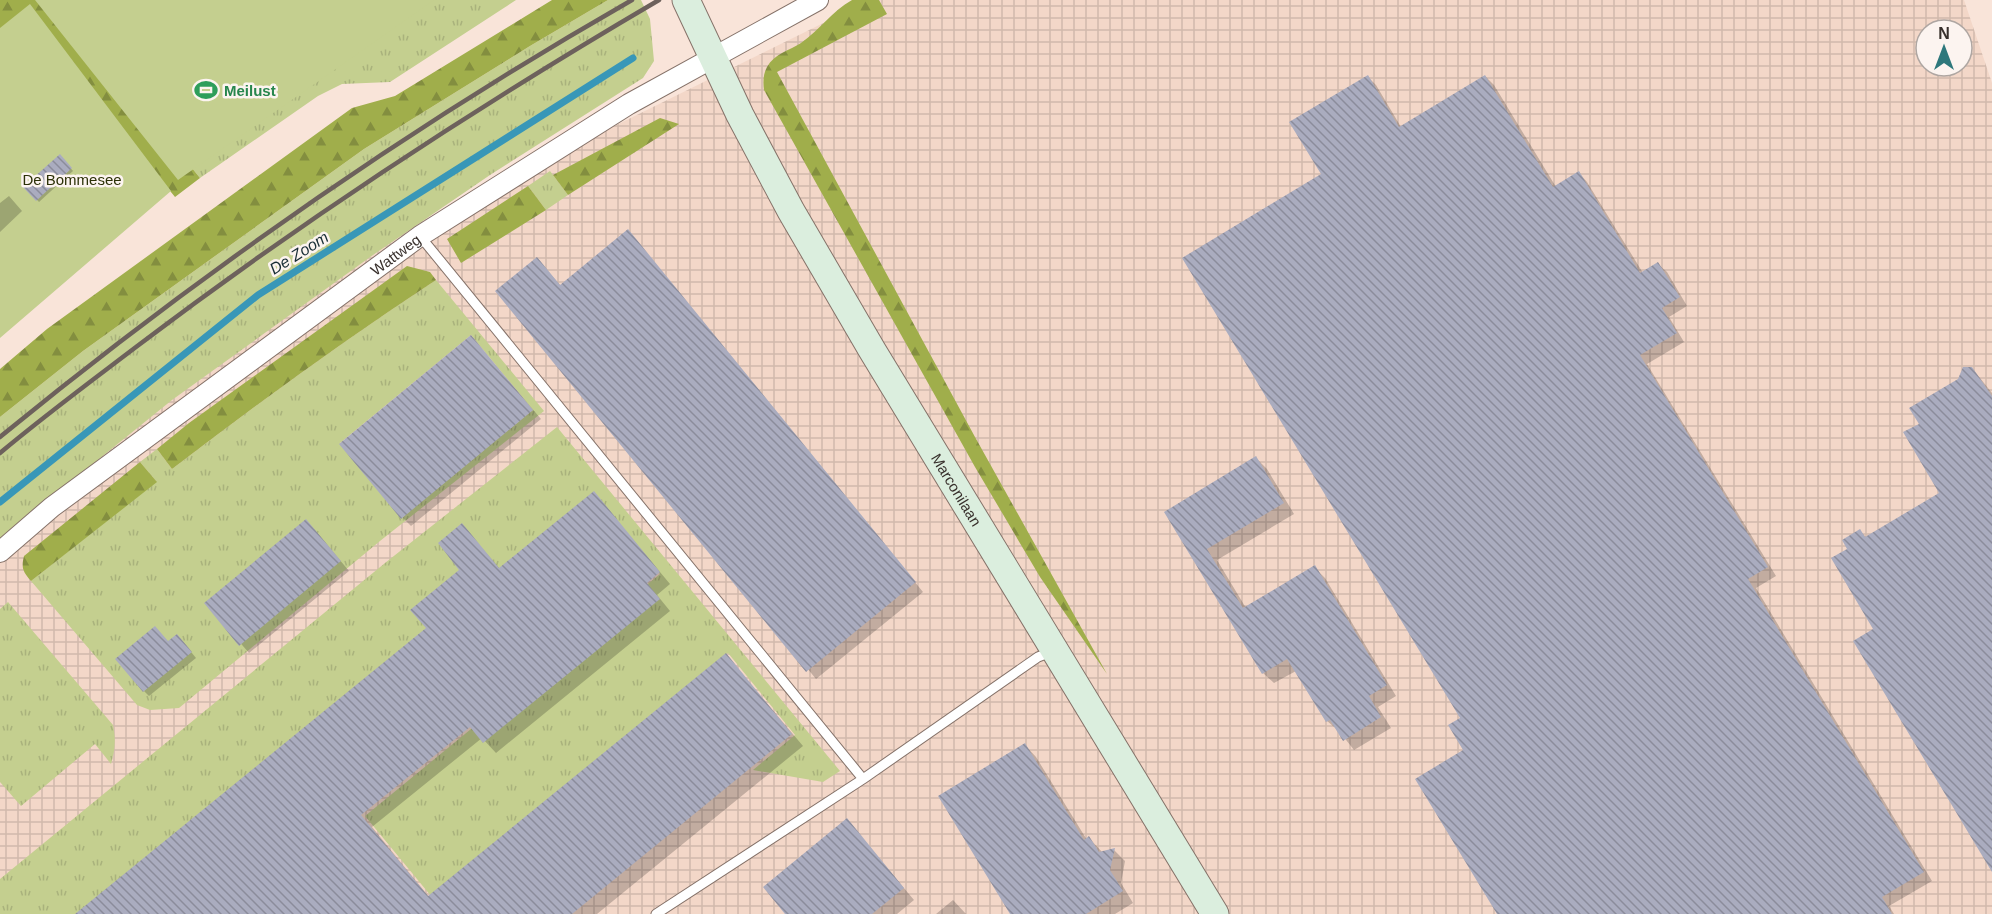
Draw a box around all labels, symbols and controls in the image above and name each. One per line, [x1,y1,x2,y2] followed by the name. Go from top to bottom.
[1914,18,1974,78] north arrow
[1938,25,1950,42] text: N
[193,77,219,103] sports icon: Meilust
[224,82,276,99] place label: Meilust
[22,171,122,188] park label: De Bommesee
[267,228,331,278] water label: De Zoom
[367,230,424,278] street label: Wattweg
[928,450,985,529] street label: Marconilaan

